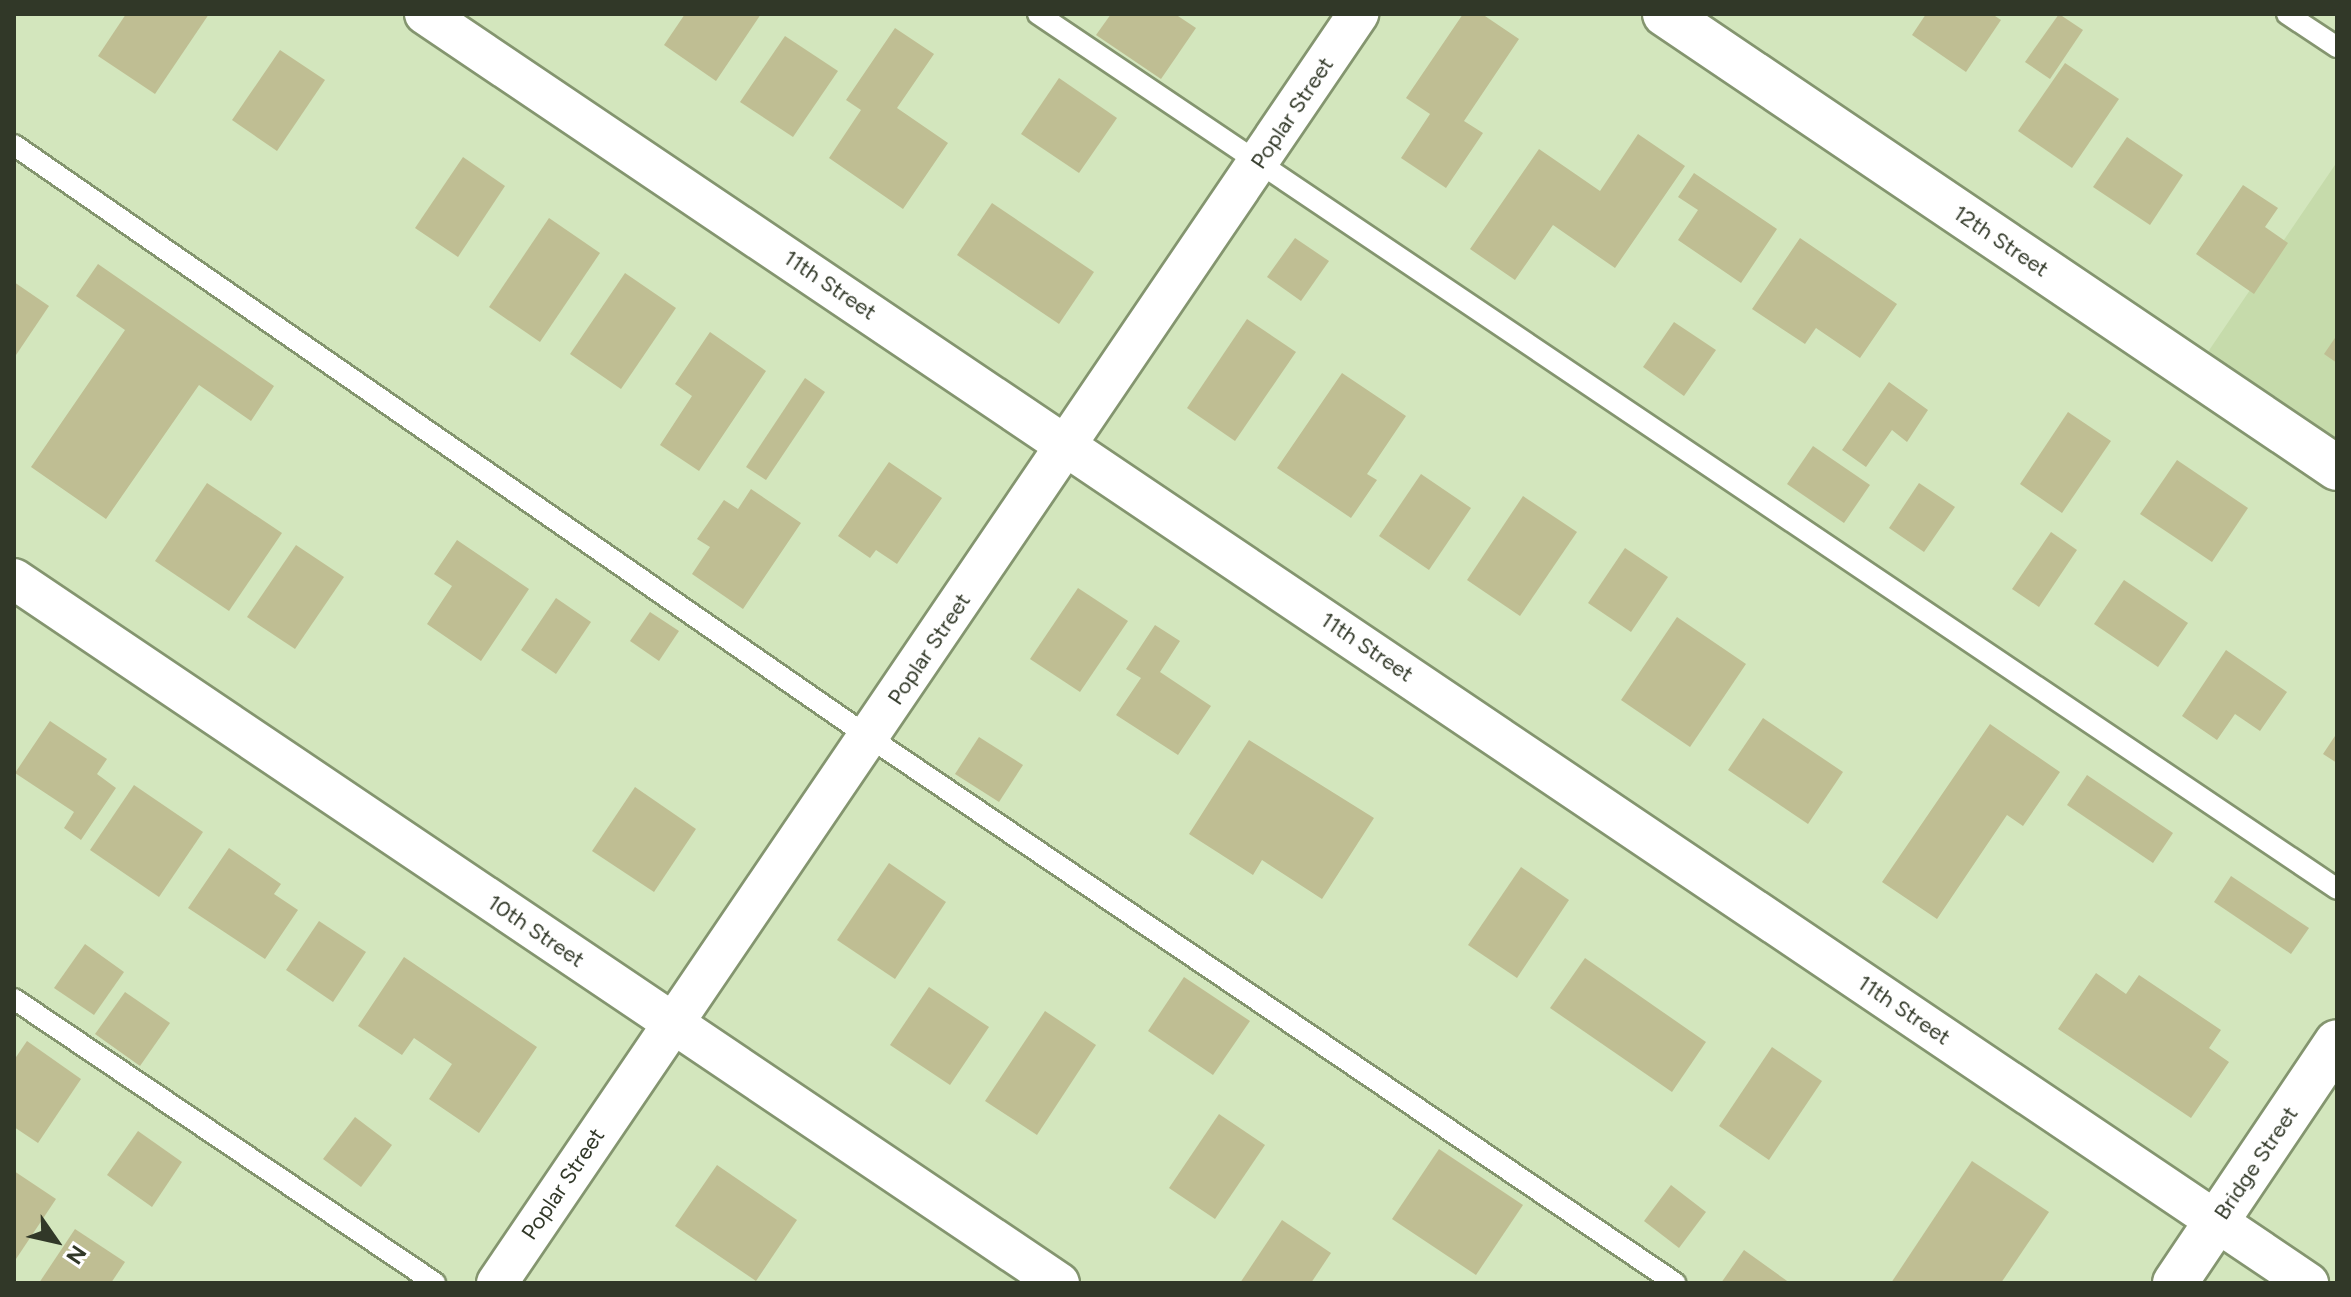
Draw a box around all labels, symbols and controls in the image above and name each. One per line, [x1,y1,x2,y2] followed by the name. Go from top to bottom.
[1245,52,1339,174] street label: Poplar Street
[1948,200,2054,282] street label: 12th Street
[779,244,881,326] street label: 11th Street
[882,588,976,710] street label: Poplar Street
[1316,606,1418,688] street label: 11th Street
[483,889,589,973] street label: 10th Street
[1853,969,1955,1051] street label: 11th Street
[2208,1101,2304,1225] street label: Bridge Street
[516,1123,610,1245] street label: Poplar Street
[16,1201,96,1281] north arrow
[60,1240,92,1269] text: N

